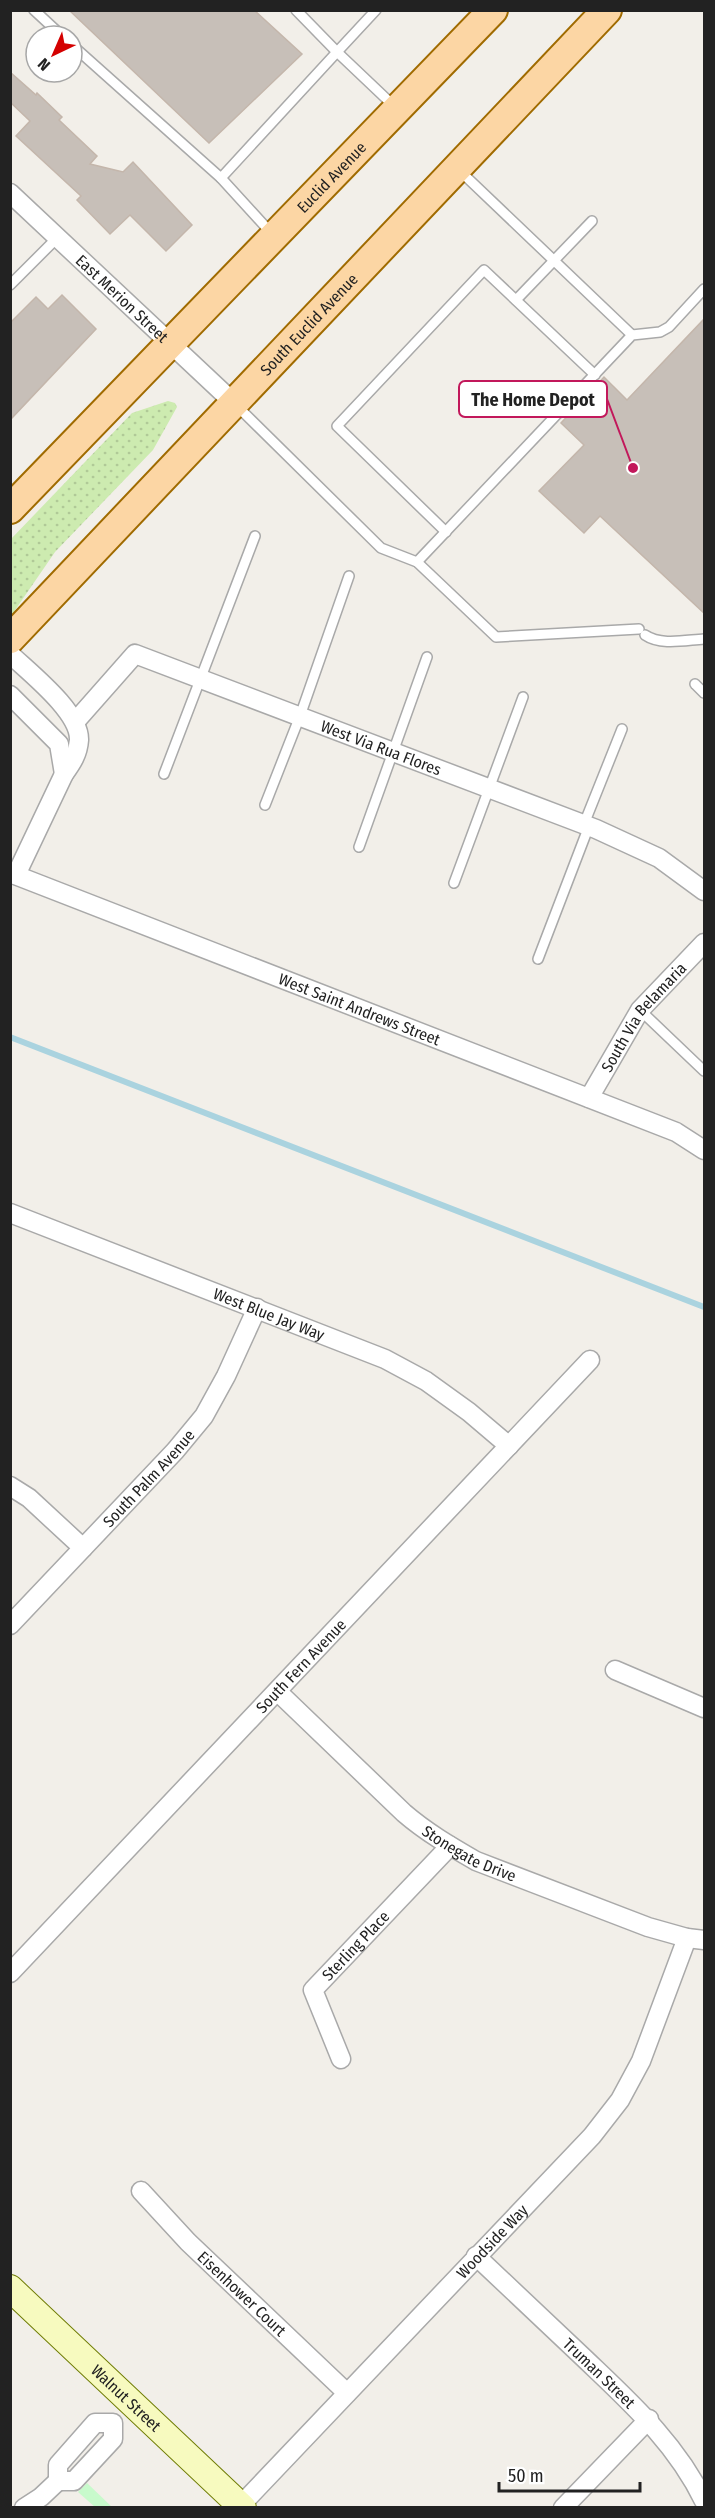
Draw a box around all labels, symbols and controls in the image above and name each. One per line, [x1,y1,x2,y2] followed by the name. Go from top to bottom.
[24,24,84,84] north arrow
[34,54,54,75] text: N
[293,138,370,216] street label: Euclid Avenue
[72,250,173,347] street label: East Merion Street
[256,269,362,379] street label: South Euclid Avenue
[459,381,607,417] callout: The Home Depot
[471,389,596,411] text: The Home Depot
[318,716,444,779] street label: West Via Rua Flores
[597,958,690,1075] street label: South Via Belamaria
[276,969,444,1049] street label: West Saint Andrews Street
[211,1284,328,1344] street label: West Blue Jay Way
[99,1426,198,1531] street label: South Palm Avenue
[252,1615,350,1717] street label: South Fern Avenue
[419,1821,519,1885] street label: Stonegate Drive
[318,1907,393,1984] street label: Sterling Place
[452,2200,532,2282] street label: Woodside Way
[194,2247,291,2340] street label: Eisenhower Court
[559,2334,640,2412] street label: Truman Street
[88,2361,166,2436] street label: Walnut Street
[499,2455,640,2493] scale bar
[508,2465,544,2487] text: 50 m

